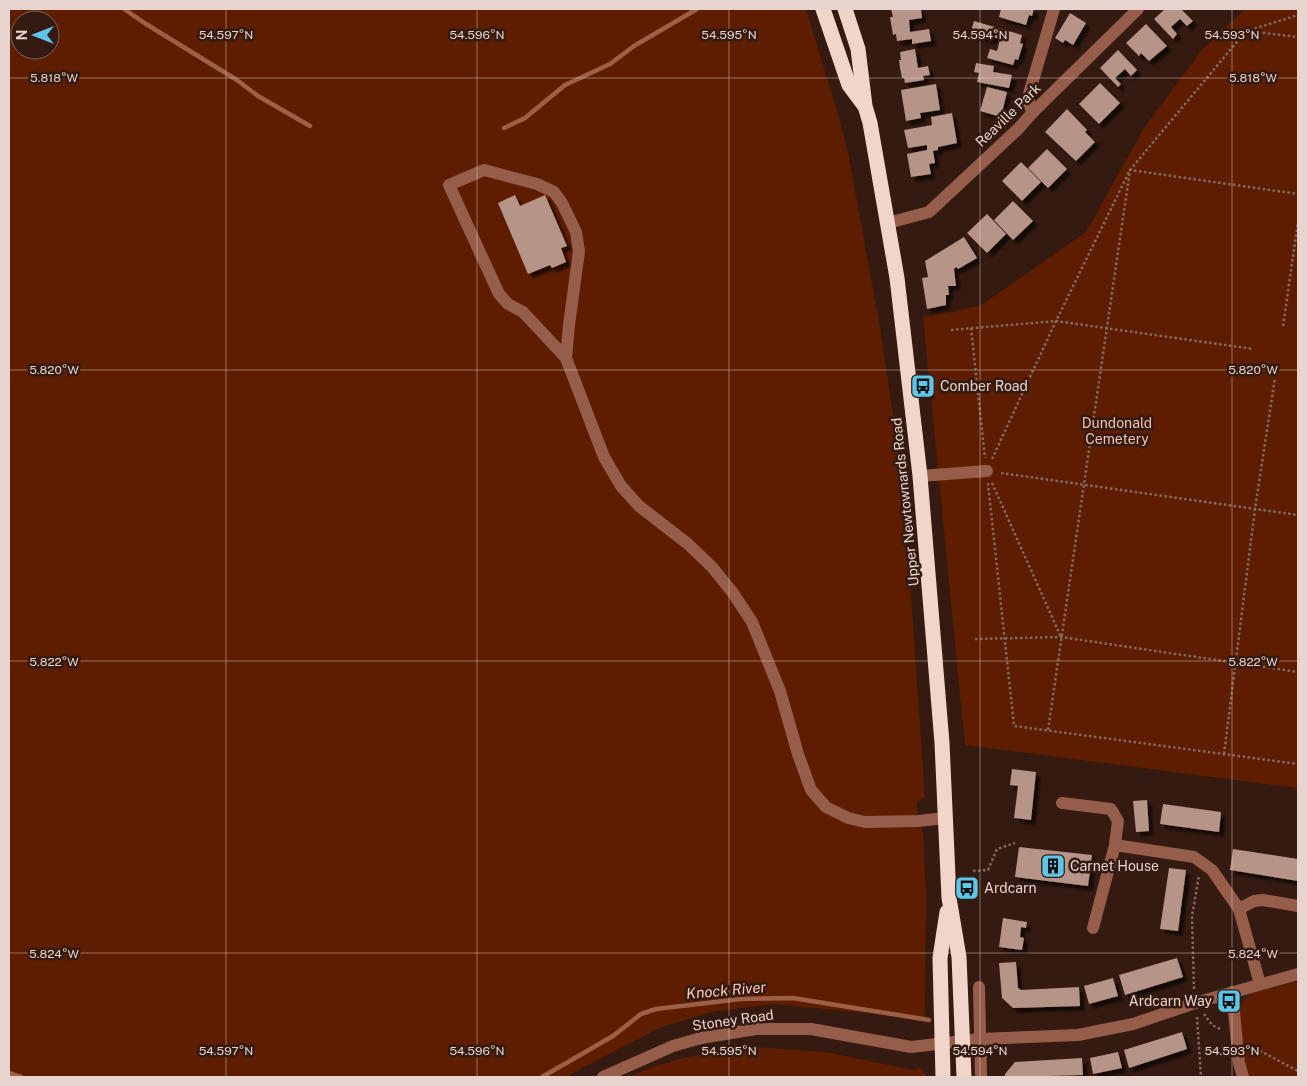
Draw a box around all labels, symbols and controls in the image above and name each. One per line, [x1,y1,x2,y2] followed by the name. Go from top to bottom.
[10,10,60,60] north arrow
[199,28,253,42] text: 54.597°N
[449,28,505,42] text: 54.596°N
[701,28,757,42] text: 54.595°N
[952,28,1008,42] text: 54.594°N
[1204,28,1260,42] text: 54.593°N
[14,30,30,40] text: N
[30,71,78,85] text: 5.818°W
[1229,71,1277,85] text: 5.818°W
[972,80,1044,150] street label: Reaville Park
[29,363,79,377] text: 5.820°W
[1228,363,1278,377] text: 5.820°W
[910,373,936,399] bus stop icon: Comber Road
[940,378,1028,394] place label: Comber Road
[1082,415,1152,447] park label: Dundonald Cemetery
[888,417,922,587] street label: Upper Newtownards Road
[29,655,79,669] text: 5.822°W
[1228,655,1278,669] text: 5.822°W
[1040,853,1066,879] building icon: Carnet House
[1070,858,1159,874] place label: Carnet House
[954,875,980,901] bus stop icon: Ardcarn
[984,880,1036,896] place label: Ardcarn
[29,947,79,961] text: 5.824°W
[1228,947,1278,961] text: 5.824°W
[685,978,767,1002] water label: Knock River
[1216,988,1242,1014] bus stop icon: Ardcarn Way
[1129,993,1213,1009] place label: Ardcarn Way
[691,1006,775,1034] street label: Stoney Road
[199,1044,253,1058] text: 54.597°N
[449,1044,505,1058] text: 54.596°N
[701,1044,757,1058] text: 54.595°N
[952,1044,1008,1058] text: 54.594°N
[1204,1044,1260,1058] text: 54.593°N

